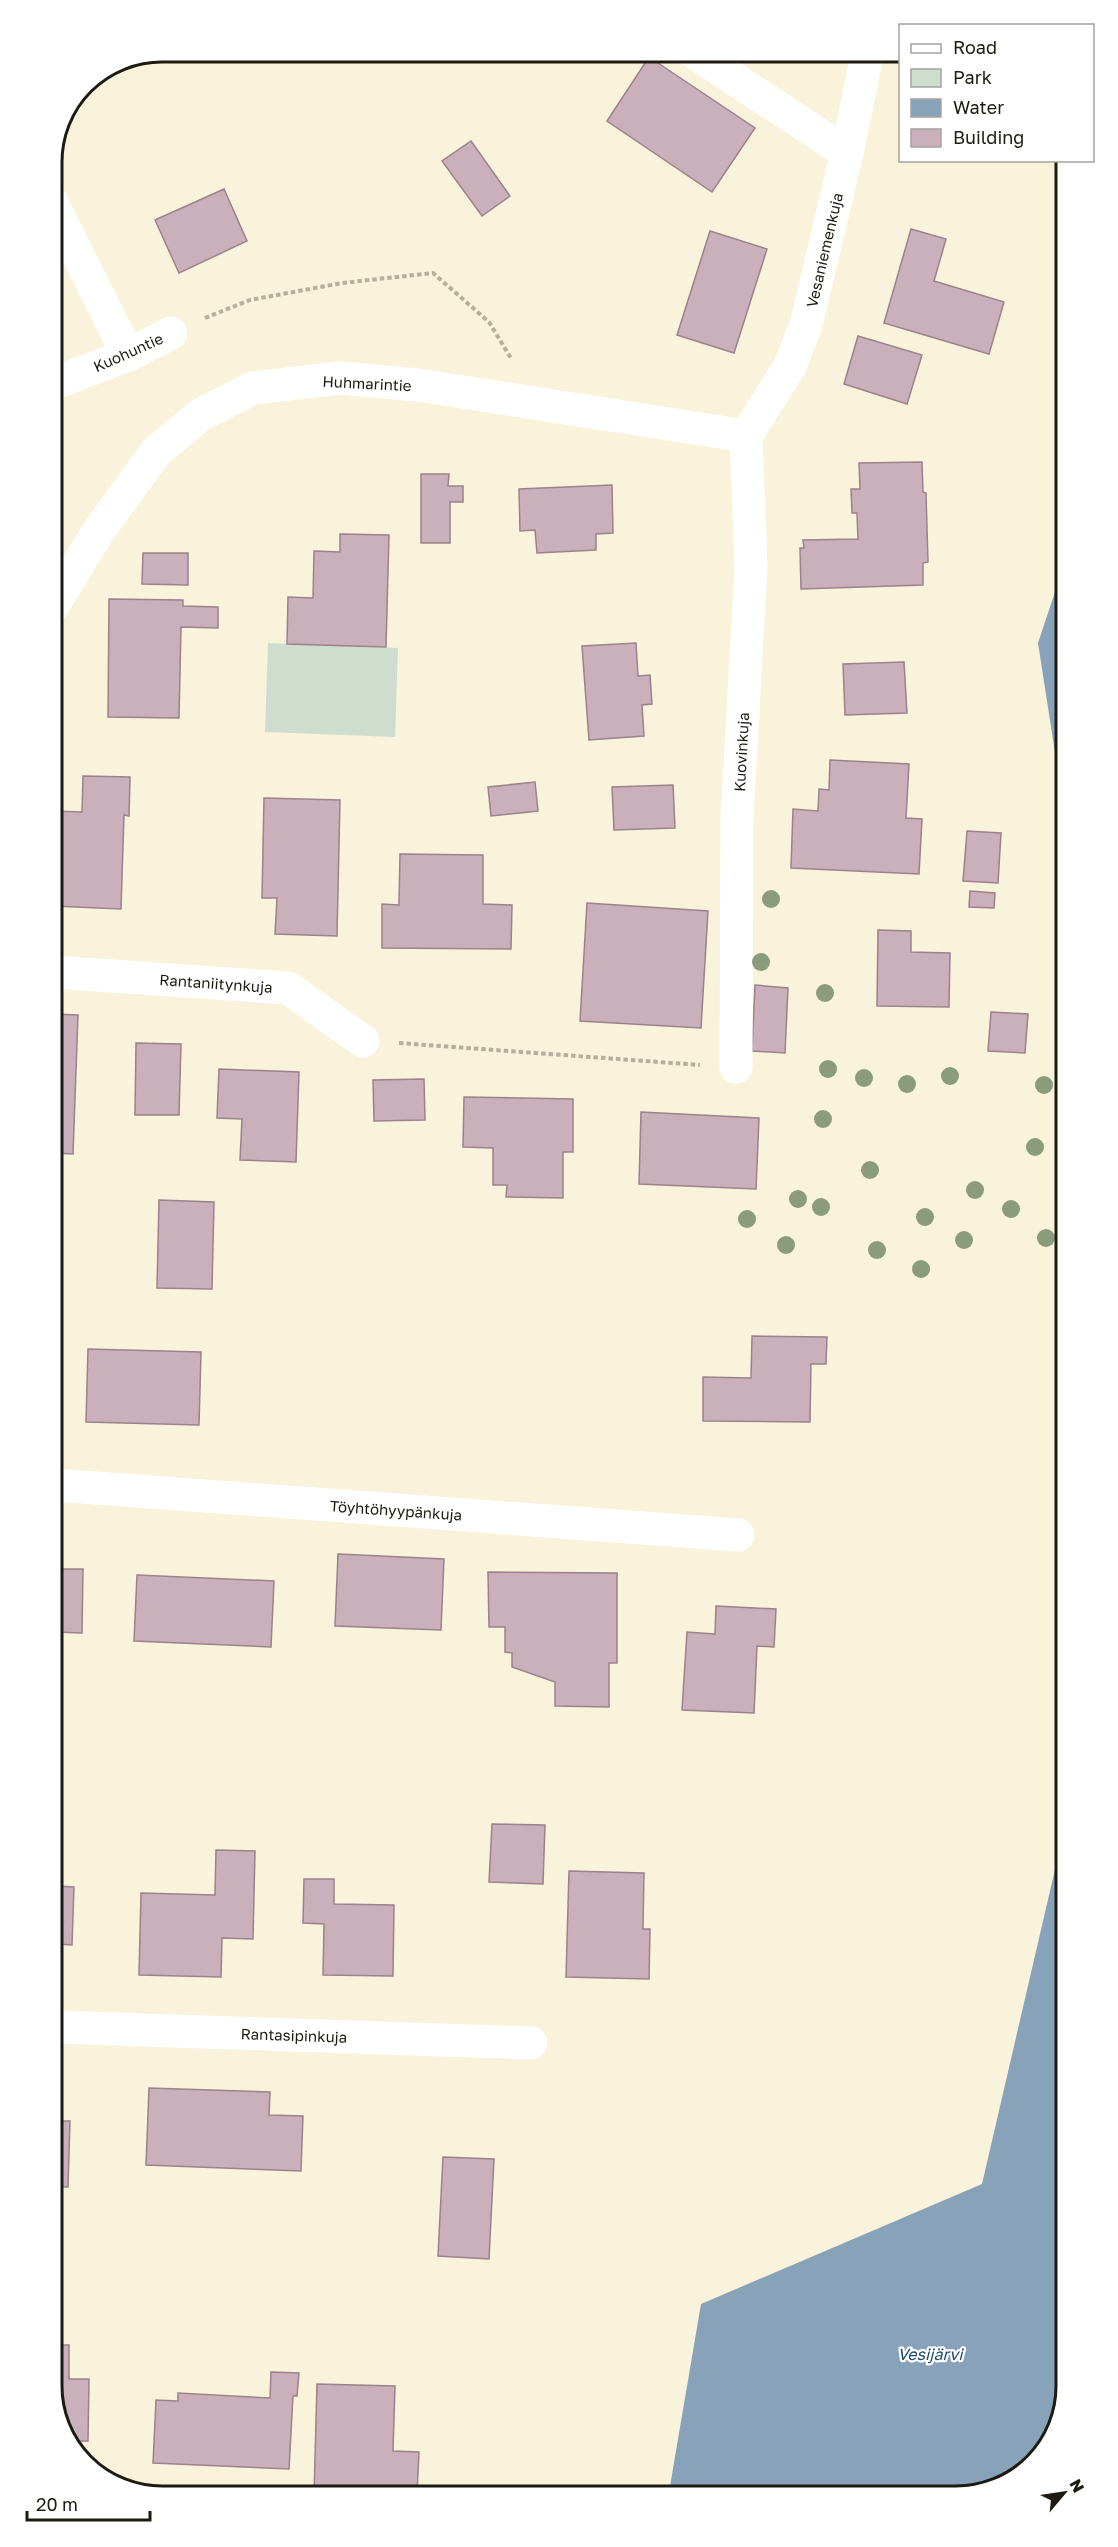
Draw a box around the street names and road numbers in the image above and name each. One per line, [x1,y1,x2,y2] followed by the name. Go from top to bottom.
[802,191,846,309] street label: Vesaniemenkuja
[90,329,166,375] street label: Kuohuntie
[322,372,412,394] street label: Huhmarintie
[730,712,752,792] street label: Kuovinkuja
[159,970,273,996] street label: Rantaniitynkuja
[329,1496,463,1524] street label: Töyhtöhyypänkuja
[240,2024,348,2046] street label: Rantasipinkuja

